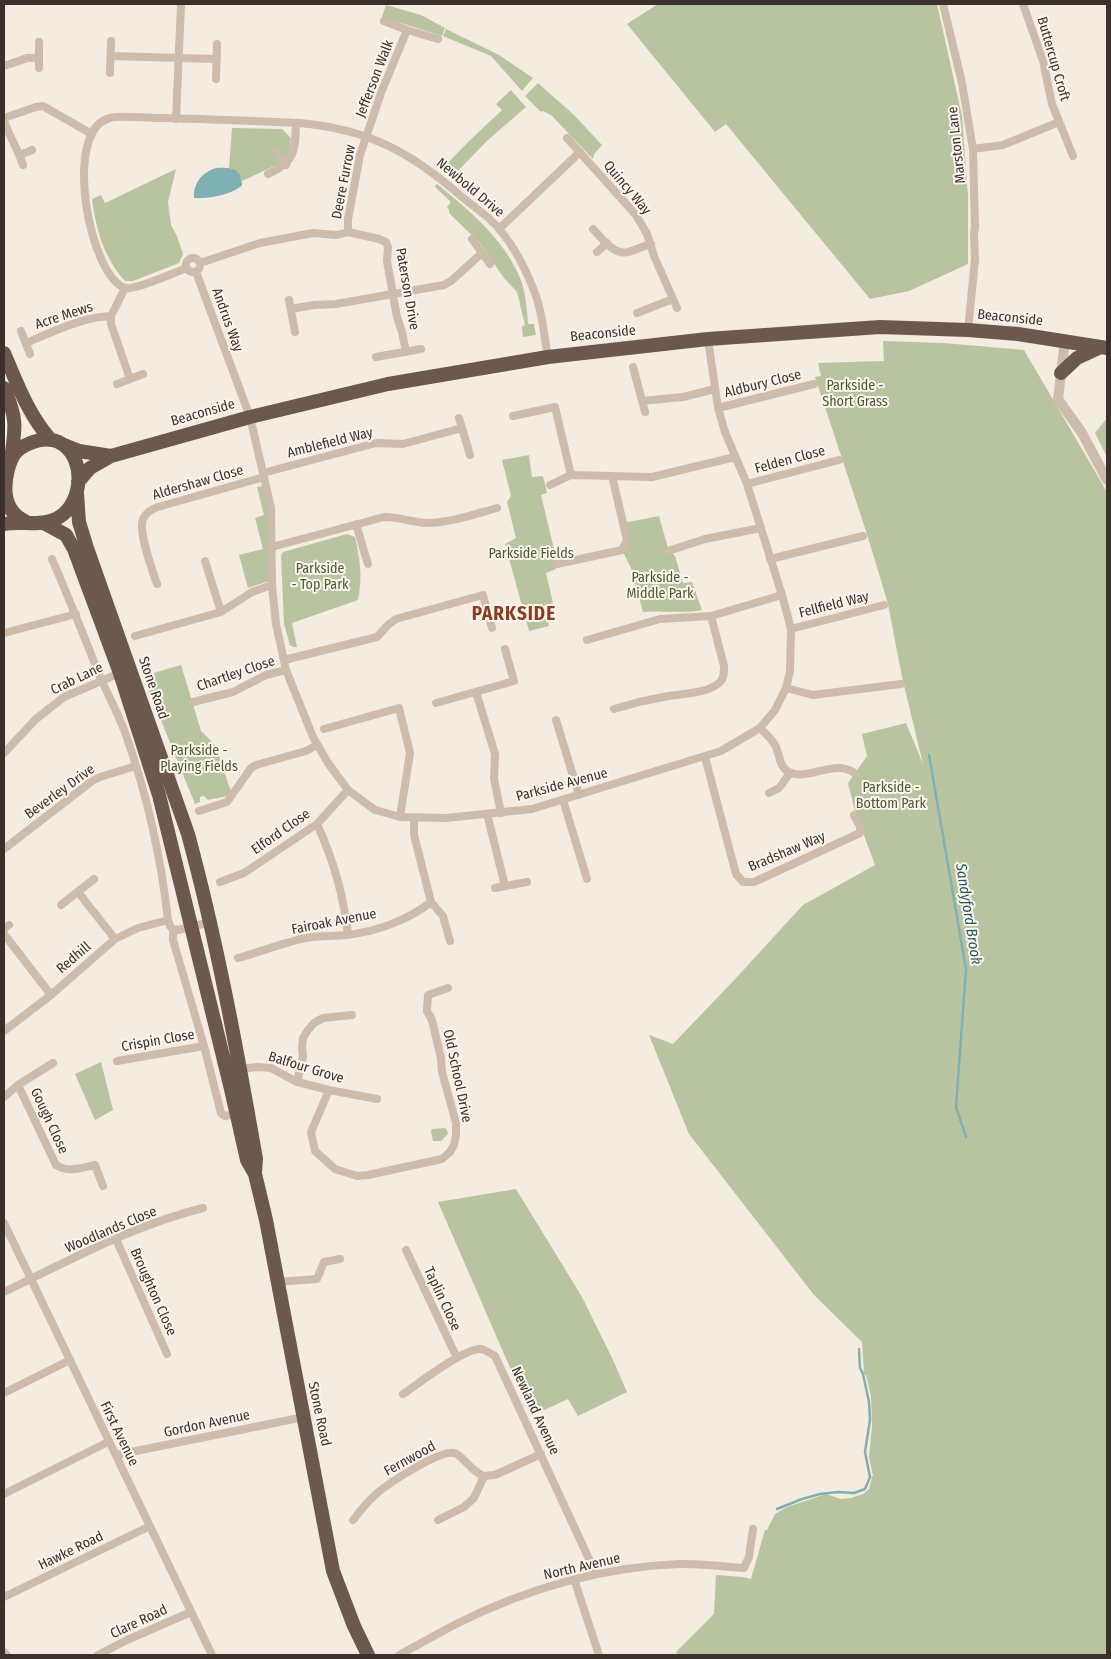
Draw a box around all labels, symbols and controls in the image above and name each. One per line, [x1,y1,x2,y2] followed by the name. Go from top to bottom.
[1033,15,1073,103] street label: Buttercup Croft
[353,38,397,120] street label: Jefferson Walk
[945,106,969,184] street label: Marston Lane
[329,143,359,221] street label: Deere Furrow
[433,155,507,221] street label: Newbold Drive
[600,158,654,218] street label: Quincy Way
[392,247,422,331] street label: Paterson Drive
[208,286,246,354] street label: Andrus Way
[33,299,95,333] street label: Acre Mews
[976,306,1044,330] street label: Beaconside
[569,322,637,346] street label: Beaconside
[723,366,803,402] street label: Aldbury Close
[822,378,888,411] park label: Parkside - Short Grass
[169,396,237,430] street label: Beaconside
[285,424,375,462] street label: Amblefield Way
[753,443,827,477] street label: Felden Close
[151,462,245,504] street label: Aldershaw Close
[488,546,574,562] park label: Parkside Fields
[291,561,349,594] park label: Parkside - Top Park
[626,570,694,602] park label: Parkside - Middle Park
[797,588,871,622] street label: Fellfield Way
[471,604,557,626] district label: PARKSIDE
[195,653,277,695] street label: Chartley Close
[134,654,172,722] street label: Stone Road
[48,659,106,699] street label: Crab Lane
[160,743,238,776] park label: Parkside - Playing Fields
[22,761,98,823] street label: Beverley Drive
[514,765,610,805] street label: Parkside Avenue
[856,780,926,812] park label: Parkside - Bottom Park
[248,806,314,858] street label: Elford Close
[746,828,828,876] street label: Bradshaw Way
[951,862,985,966] water label: Sandyford Brook
[290,906,378,938] street label: Fairoak Avenue
[53,938,95,978] street label: Redhill
[120,1026,196,1056] street label: Crispin Close
[439,1028,475,1124] street label: Old School Drive
[266,1049,346,1087] street label: Balfour Grove
[26,1085,72,1157] street label: Gough Close
[63,1203,159,1257] street label: Woodlands Close
[126,1246,180,1338] street label: Broughton Close
[420,1264,464,1334] street label: Taplin Close
[507,1364,563,1458] street label: Newland Avenue
[304,1380,334,1448] street label: Stone Road
[96,1399,142,1469] street label: First Avenue
[162,1407,252,1441] street label: Gordon Avenue
[381,1438,439,1480] street label: Fernwood
[36,1528,106,1574] street label: Hawke Road
[542,1550,622,1584] street label: North Avenue
[108,1601,170,1643] street label: Clare Road

